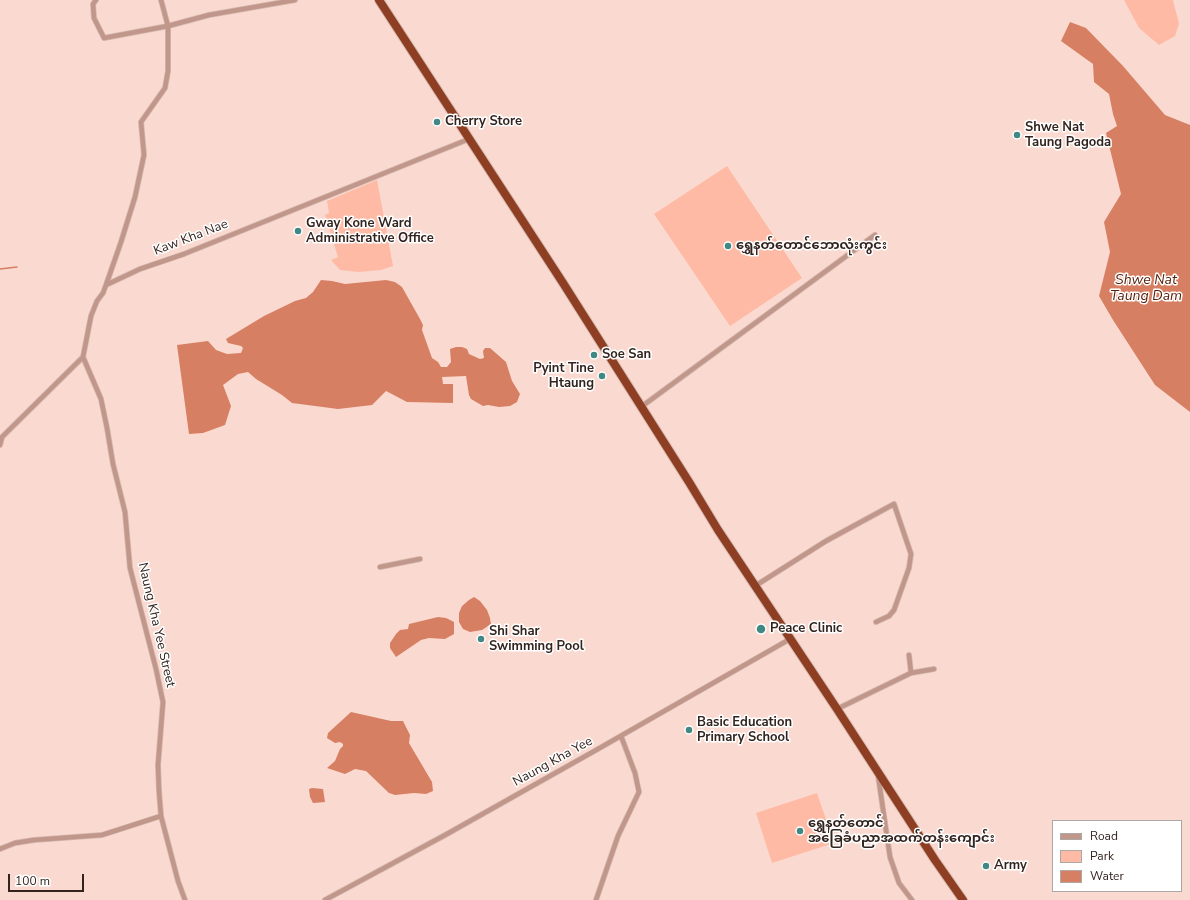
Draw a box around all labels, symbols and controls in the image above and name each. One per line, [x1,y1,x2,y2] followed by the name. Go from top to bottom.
[445,114,522,130] place label: Cherry Store
[432,117,442,127] marker: Cherry Store
[1025,120,1111,151] place label: Shwe Nat Taung Pagoda
[1012,130,1022,140] marker: Shwe Nat Taung Pagoda
[306,216,434,247] place label: Gway Kone Ward Administrative Office
[152,217,230,259] street label: Kaw Kha Nae
[293,226,303,236] marker: Gway Kone Ward Administrative Office
[736,238,887,254] place label: ရွှေနတ်တောင်ဘောလုံးကွင်း
[723,241,733,251] marker: ရွှေနတ်တောင်ဘောလုံးကွင်း
[1110,273,1182,306] water label: Shwe Nat Taung Dam
[602,347,651,363] place label: Soe San
[589,350,599,360] marker: Soe San
[533,361,594,392] place label: Pyint Tine Htaung
[597,371,607,381] marker: Pyint Tine Htaung
[134,561,178,689] street label: Naung Kha Yee Street
[770,621,842,637] place label: Peace Clinic
[755,623,767,635] marker: Peace Clinic
[489,624,584,655] place label: Shi Shar Swimming Pool
[476,634,486,644] marker: Shi Shar Swimming Pool
[697,715,792,746] place label: Basic Education Primary School
[684,725,694,735] marker: Basic Education Primary School
[511,734,595,790] street label: Naung Kha Yee
[808,816,995,847] place label: ရွှေနတ်တောင် အခြေခံပညာအထက်တန်းကျောင်း
[1052,820,1182,892] legend
[795,826,805,836] marker: ရွှေနတ်တောင် အခြေခံပညာအထက်တန်းကျောင်း
[1090,828,1118,844] text: Road
[1090,848,1114,864] text: Park
[994,858,1027,874] place label: Army
[981,861,991,871] marker: Army
[10,866,86,892] scale bar
[1090,868,1124,884] text: Water
[15,873,50,889] text: 100 m

